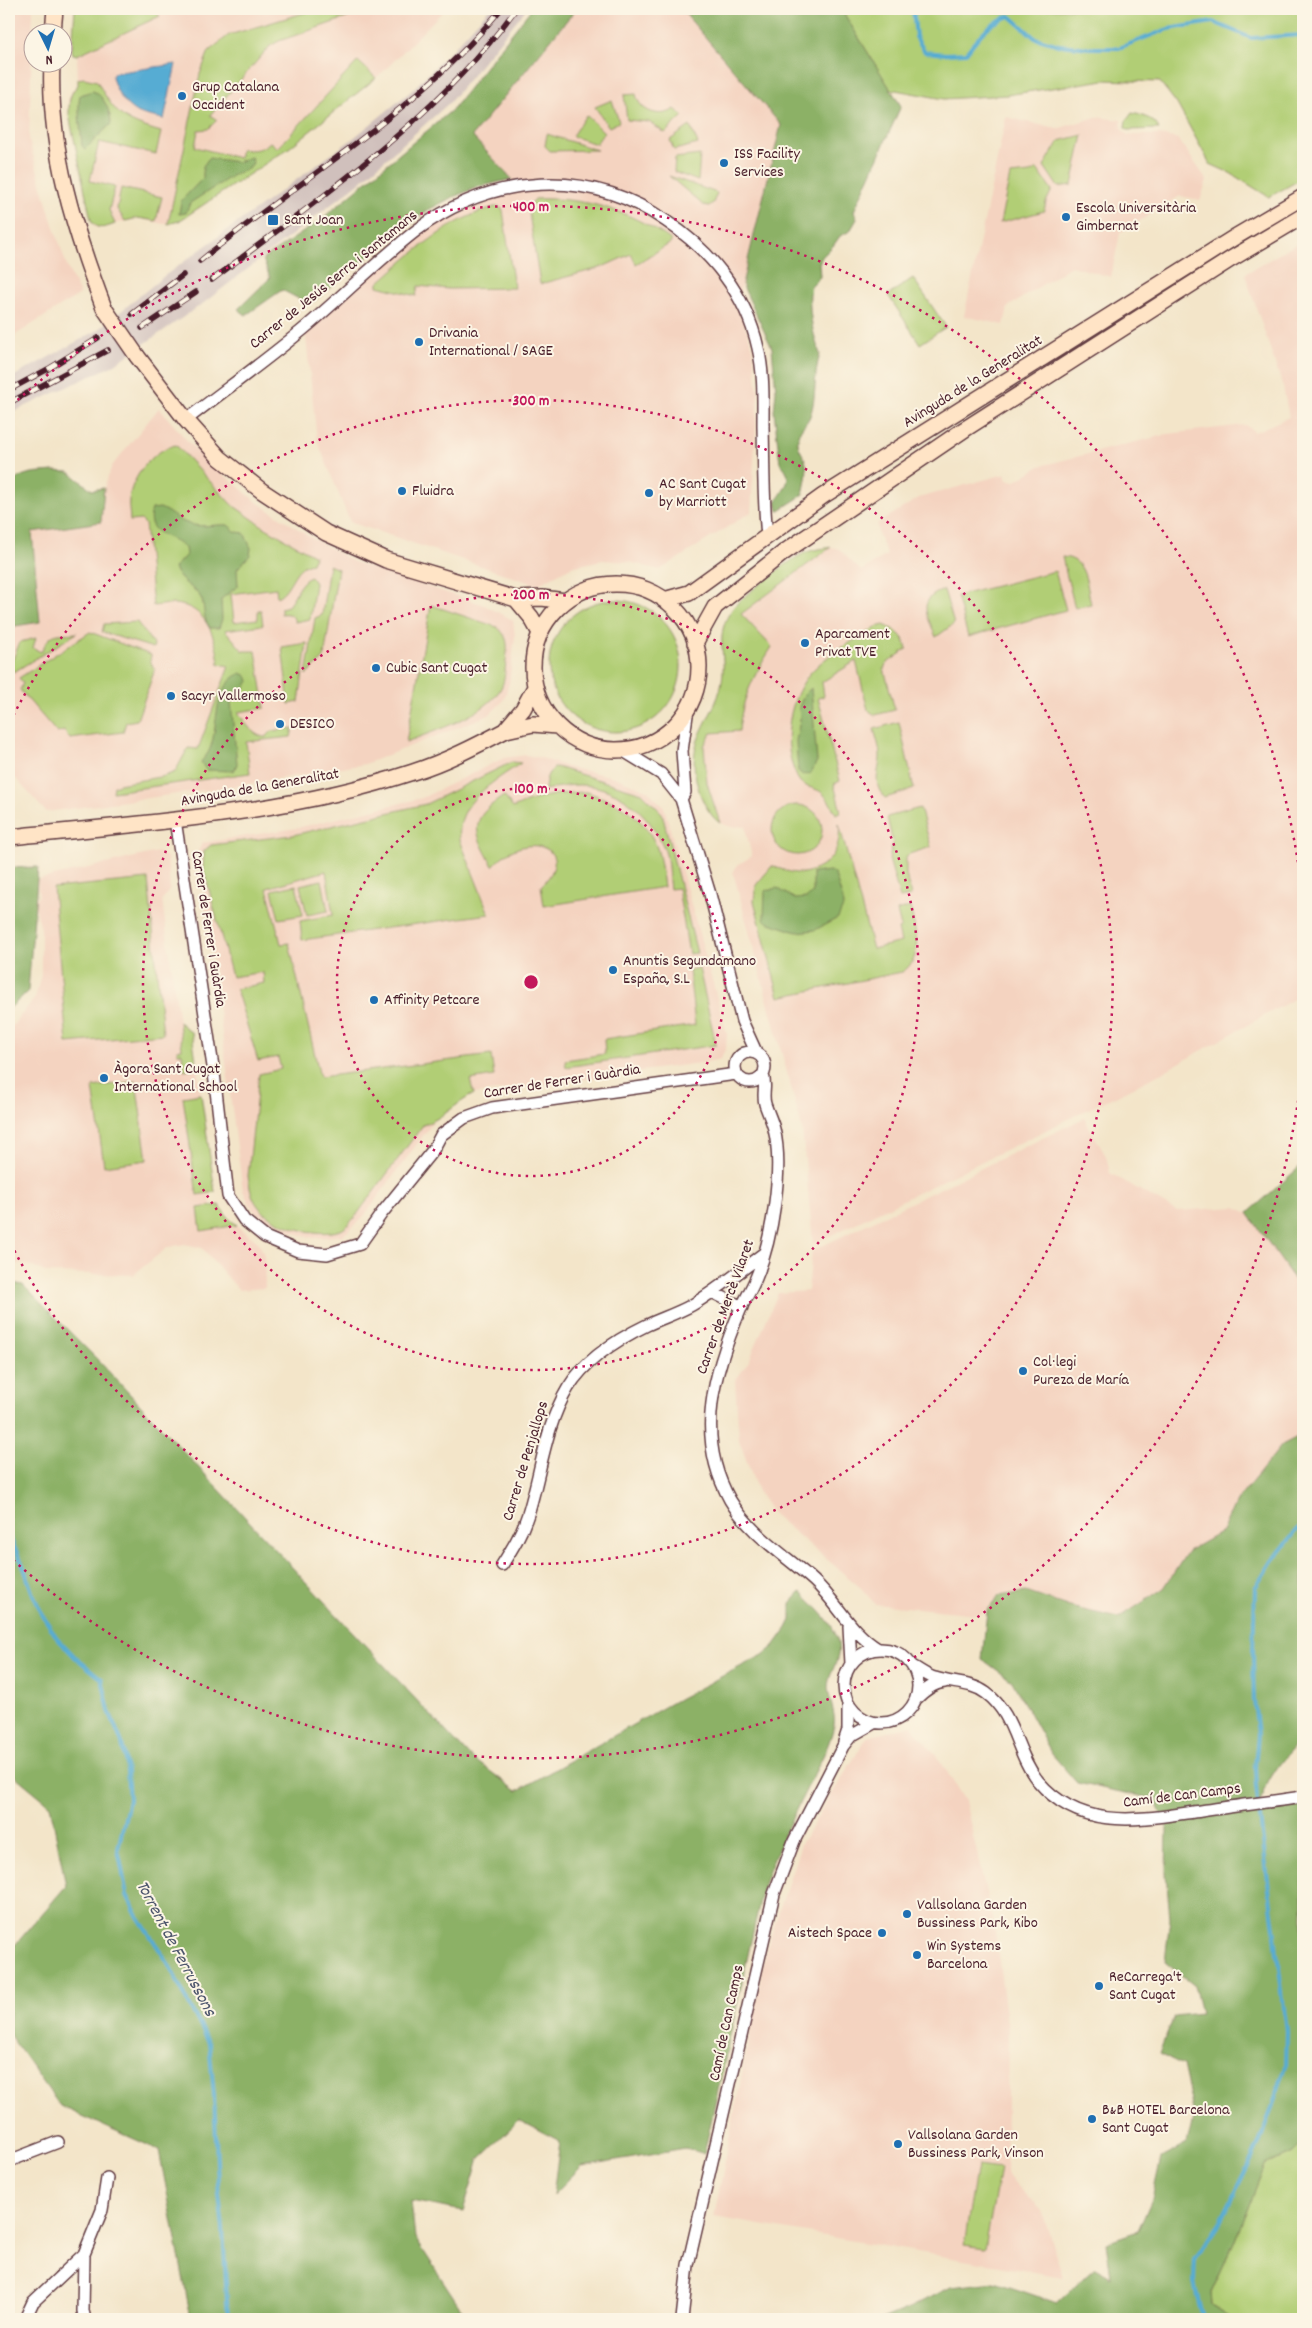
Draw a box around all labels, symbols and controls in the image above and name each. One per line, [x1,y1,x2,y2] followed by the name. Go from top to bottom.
[22,22,72,72] north arrow
[45,49,53,69] text: N
[192,76,279,117] place label: Grup Catalana Occident
[176,90,188,102] marker: Grup Catalana Occident
[734,143,800,184] place label: ISS Facility Services
[718,157,730,169] marker: ISS Facility Services
[513,197,549,219] text: 400 m
[1076,197,1197,238] place label: Escola Universitària Gimbernat
[245,205,423,355] street label: Carrer de Jesús Serra i Santamans
[284,209,343,232] place label: Sant Joan
[1060,211,1072,223] marker: Escola Universitària Gimbernat
[266,213,280,227] marker: Sant Joan
[429,322,554,363] place label: Drivania International / SAGE
[899,330,1047,434] street label: Avinguda de la Generalitat
[413,336,425,348] marker: Drivania International / SAGE
[513,391,549,413] text: 300 m
[659,473,746,514] place label: AC Sant Cugat by Marriott
[412,480,454,503] place label: Fluidra
[396,485,408,497] marker: Fluidra
[643,487,655,499] marker: AC Sant Cugat by Marriott
[513,585,549,607] text: 200 m
[815,623,890,664] place label: Aparcament Privat TVE
[799,637,811,649] marker: Aparcament Privat TVE
[386,657,488,680] place label: Cubic Sant Cugat
[370,662,382,674] marker: Cubic Sant Cugat
[181,685,286,708] place label: Sacyr Vallermoso
[165,690,177,702] marker: Sacyr Vallermoso
[290,713,335,736] place label: DESICO
[274,718,286,730] marker: DESICO
[179,763,341,813] street label: Avinguda de la Generalitat
[514,779,548,801] text: 100 m
[184,849,232,1009] street label: Carrer de Ferrer i Guàrdia
[623,950,756,991] place label: Anuntis Segundamano España, S.L
[607,964,619,976] marker: Anuntis Segundamano España, S.L
[522,973,540,991] centre of rings
[384,989,480,1012] place label: Affinity Petcare
[368,994,380,1006] marker: Affinity Petcare
[114,1058,238,1099] place label: Àgora Sant Cugat International School
[482,1058,642,1106] street label: Carrer de Ferrer i Guàrdia
[98,1072,110,1084] marker: Àgora Sant Cugat International School
[691,1236,761,1378] street label: Carrer de Mercè Vilaret
[1033,1351,1129,1392] place label: Col·legi Pureza de María
[1017,1365,1029,1377] marker: Col·legi Pureza de María
[497,1398,555,1524] street label: Carrer de Penjallops
[1122,1777,1242,1815] street label: Camí de Can Camps
[129,1877,222,2022] water label: Torrent de Ferrussons
[917,1894,1038,1935] place label: Vallsolana Garden Bussiness Park, Kibo
[901,1908,913,1920] marker: Vallsolana Garden Bussiness Park, Kibo
[788,1922,872,1945] place label: Aistech Space
[876,1927,888,1939] marker: Aistech Space
[927,1935,1001,1976] place label: Win Systems Barcelona
[911,1949,923,1961] marker: Win Systems Barcelona
[703,1963,751,2083] street label: Camí de Can Camps
[1109,1966,1182,2007] place label: ReCarrega't Sant Cugat
[1093,1980,1105,1992] marker: ReCarrega't Sant Cugat
[1102,2099,1230,2140] place label: B&B HOTEL Barcelona Sant Cugat
[1086,2113,1098,2125] marker: B&B HOTEL Barcelona Sant Cugat
[908,2124,1044,2165] place label: Vallsolana Garden Bussiness Park, Vinson
[892,2138,904,2150] marker: Vallsolana Garden Bussiness Park, Vinson

